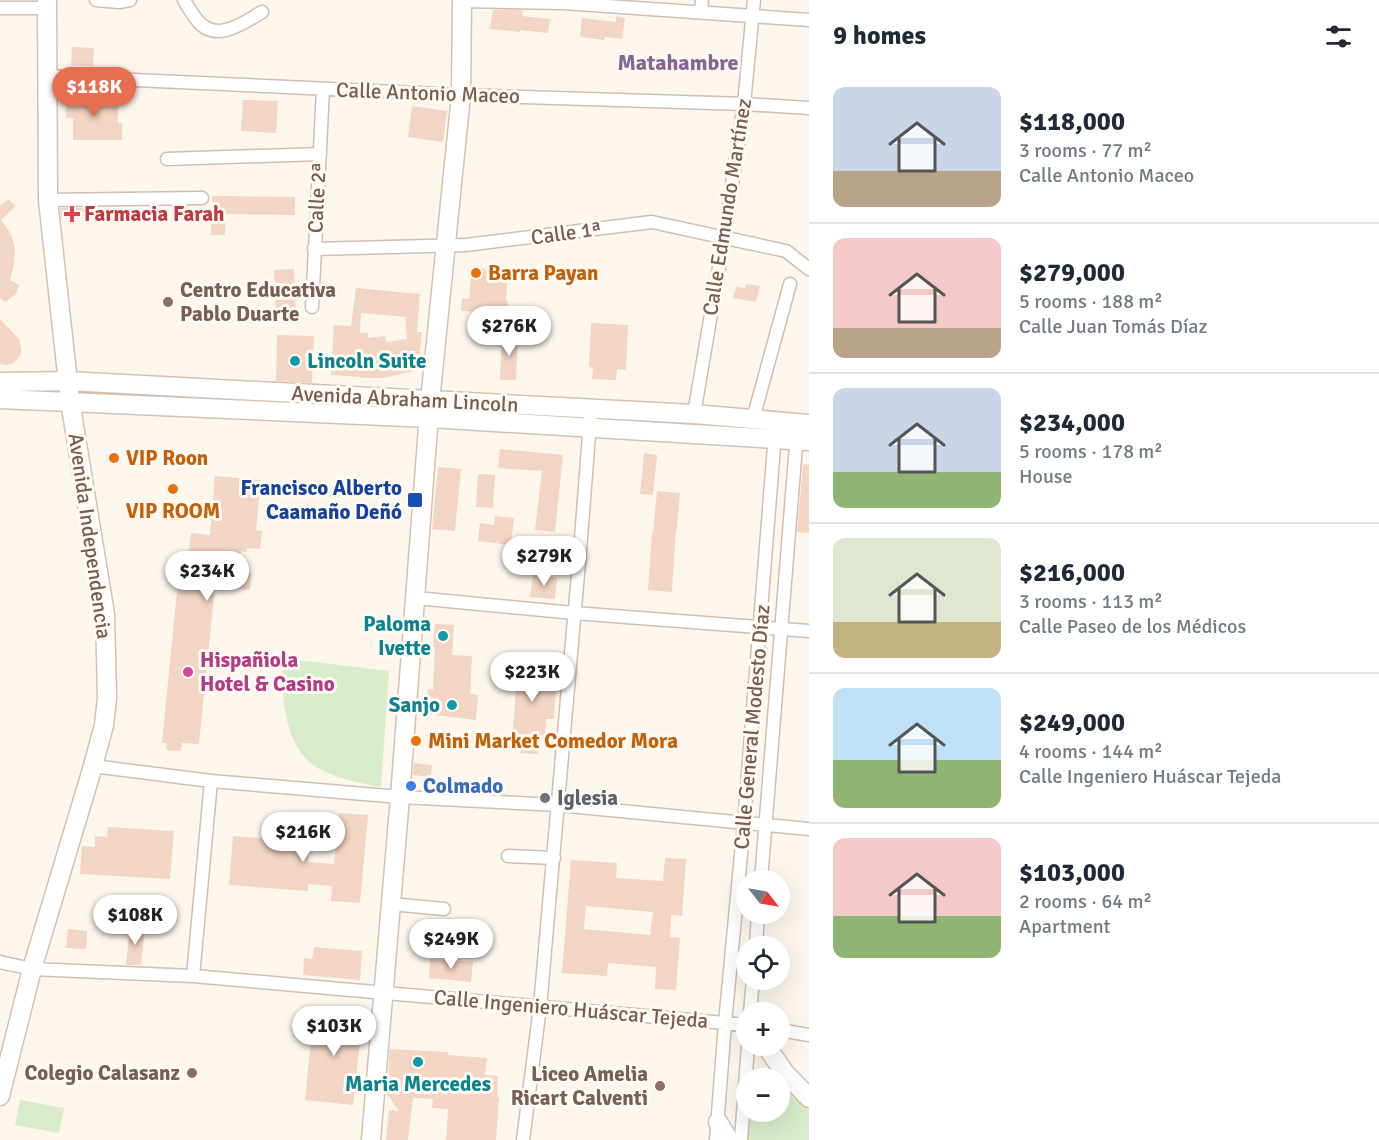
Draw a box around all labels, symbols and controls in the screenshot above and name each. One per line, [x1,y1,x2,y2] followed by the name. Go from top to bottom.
[833,20,926,52] text: 9 homes
[1322,20,1355,53] icon: filters
[617,49,739,76] district label: Matahambre
[52,67,136,118] pin: $118K
[66,74,122,99] text: $118K
[336,77,520,109] street label: Calle Antonio Maceo
[697,96,757,318] street label: Calle Edmundo Martínez
[1019,106,1125,138] text: $118,000
[881,111,953,183] icon: home
[1019,138,1152,163] text: 3 rooms · 77 m²
[302,162,332,234] street label: Calle 2ª
[1019,163,1194,188] text: Calle Antonio Maceo
[84,201,225,227] place label: Farmacia Farah
[65,207,79,221] marker: Farmacia Farah
[529,215,603,251] street label: Calle 1ª
[1019,257,1125,289] text: $279,000
[488,260,598,286] place label: Barra Payan
[881,262,953,334] icon: home
[469,266,483,280] marker: Barra Payan
[180,277,336,327] place label: Centro Educativa Pablo Duarte
[1019,289,1163,314] text: 5 rooms · 188 m²
[161,295,175,309] marker: Centro Educativa Pablo Duarte
[467,306,551,357] pin: $276K
[481,313,537,338] text: $276K
[1019,314,1207,339] text: Calle Juan Tomás Díaz
[307,348,426,374] place label: Lincoln Suite
[288,354,302,368] marker: Lincoln Suite
[291,380,519,418] street label: Avenida Abraham Lincoln
[1019,407,1125,439] text: $234,000
[881,412,953,484] icon: home
[63,431,117,641] street label: Avenida Independencia
[1019,439,1163,464] text: 5 rooms · 178 m²
[126,445,208,471] place label: VIP Roon
[107,451,121,465] marker: VIP Roon
[1019,464,1073,489] text: House
[241,475,402,525] place label: Francisco Alberto Caamaño Deñó
[166,482,180,496] marker: VIP ROOM
[406,491,424,509] marker: Francisco Alberto Caamaño Deñó
[126,498,220,524] place label: VIP ROOM
[502,536,586,587] pin: $279K
[516,543,572,568] text: $279K
[165,551,249,602] pin: $234K
[1019,557,1125,589] text: $216,000
[179,558,235,583] text: $234K
[881,562,953,634] icon: home
[1019,589,1163,614] text: 3 rooms · 113 m²
[728,603,776,851] street label: Calle General Modesto Díaz
[363,611,431,661] place label: Paloma Ivette
[1019,614,1246,639] text: Calle Paseo de los Médicos
[436,629,450,643] marker: Paloma Ivette
[200,647,335,697] place label: Hispañiola Hotel & Casino
[490,652,574,703] pin: $223K
[504,659,560,684] text: $223K
[181,665,195,679] marker: Hispañiola Hotel & Casino
[389,692,440,718] place label: Sanjo
[445,698,459,712] marker: Sanjo
[1019,707,1125,739] text: $249,000
[881,712,953,784] icon: home
[428,728,678,754] place label: Mini Market Comedor Mora
[409,734,423,748] marker: Mini Market Comedor Mora
[1019,739,1163,764] text: 4 rooms · 144 m²
[1019,764,1281,789] text: Calle Ingeniero Huáscar Tejeda
[423,773,503,799] place label: Colmado
[404,779,418,793] marker: Colmado
[557,785,618,811] place label: Iglesia
[538,791,552,805] marker: Iglesia
[261,812,345,863] pin: $216K
[275,819,331,844] text: $216K
[1019,857,1125,889] text: $103,000
[881,862,953,934] icon: home
[736,870,790,924] north arrow
[736,870,790,1122] map controls
[1019,889,1152,914] text: 2 rooms · 64 m²
[93,895,177,946] pin: $108K
[107,902,163,927] text: $108K
[1019,914,1111,939] text: Apartment
[409,919,493,970] pin: $249K
[423,926,479,951] text: $249K
[736,936,790,990] button: locate
[433,984,709,1034] street label: Calle Ingeniero Huáscar Tejeda
[736,1002,790,1056] button: +
[292,1006,376,1057] pin: $103K
[306,1013,362,1038] text: $103K
[411,1055,425,1069] marker: Maria Mercedes
[25,1060,180,1086] place label: Colegio Calasanz
[511,1061,648,1111] place label: Liceo Amelia Ricart Calventi
[185,1066,199,1080] marker: Colegio Calasanz
[736,1068,790,1122] button: −
[345,1071,491,1097] place label: Maria Mercedes
[653,1079,667,1093] marker: Liceo Amelia Ricart Calventi

